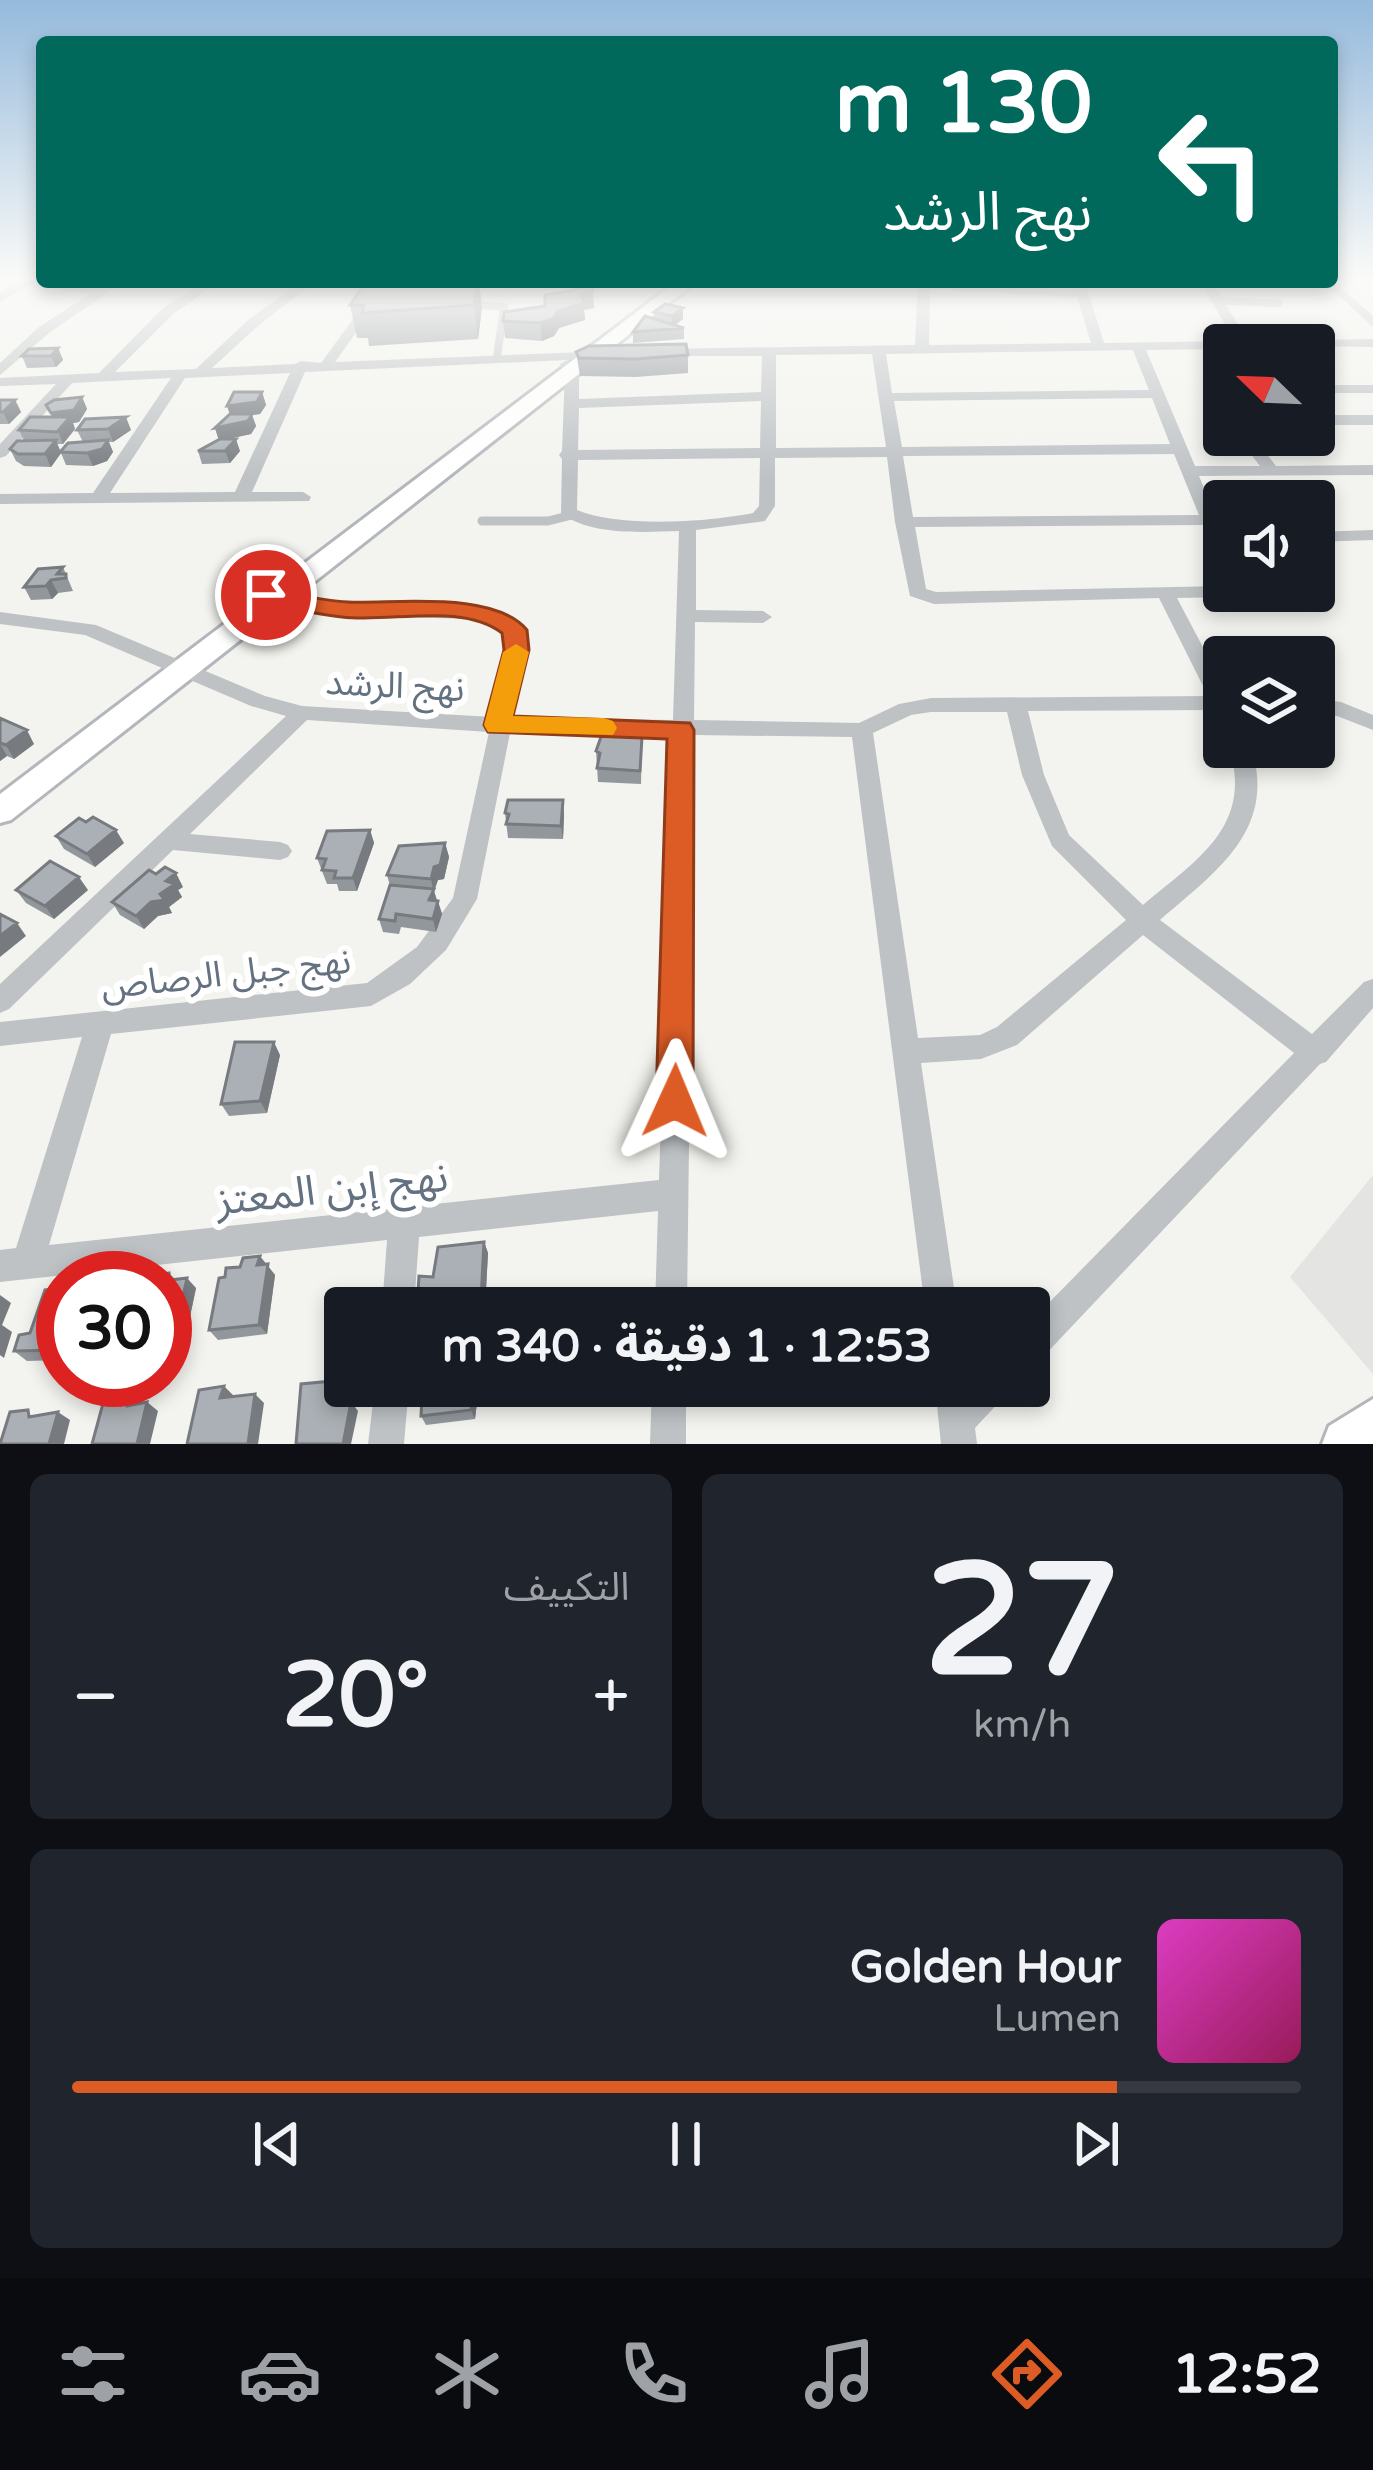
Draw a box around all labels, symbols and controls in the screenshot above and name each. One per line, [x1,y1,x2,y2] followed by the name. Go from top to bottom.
[835,54,1092,155] text: 130 m
[1134,84,1290,240] icon: left
[883,180,1092,245] text: نهج الرشد
[1203,324,1335,456] north arrow
[1203,324,1335,768] map controls
[1203,480,1335,612] button: sound
[215,544,317,646] pin
[233,562,299,628] icon: arrive
[1203,636,1335,768] button: layers
[324,661,466,715] street label: نهج الرشد
[99,940,353,1012] street label: نهج جبل الرصاص
[612,1038,738,1164] position arrow
[212,1151,451,1232] street label: نهج إبن المعتز
[36,1251,192,1407] speed limit sign: 30
[442,1320,932,1374] text: 12:53 · 1 دقيقة · 340 m
[924,1529,1120,1717] text: 27
[504,1564,630,1611] text: التكييف
[282,1642,429,1751] text: 20°
[72,1657,119,1737] text: −
[592,1657,630,1737] text: +
[973,1701,1071,1748] text: km/h
[850,1941,1121,1995] text: Golden Hour
[993,1995,1121,2042] text: Lumen
[244,2111,310,2177] icon: previous
[653,2111,719,2177] icon: pause
[1063,2111,1129,2177] icon: next
[51,2332,135,2416] icon: filters
[238,2332,322,2416] icon: car
[425,2332,509,2416] icon: climate
[612,2332,696,2416] icon: phone
[798,2332,882,2416] icon: music
[985,2332,1069,2416] icon: directions
[1172,2342,1322,2407] text: 12:52

